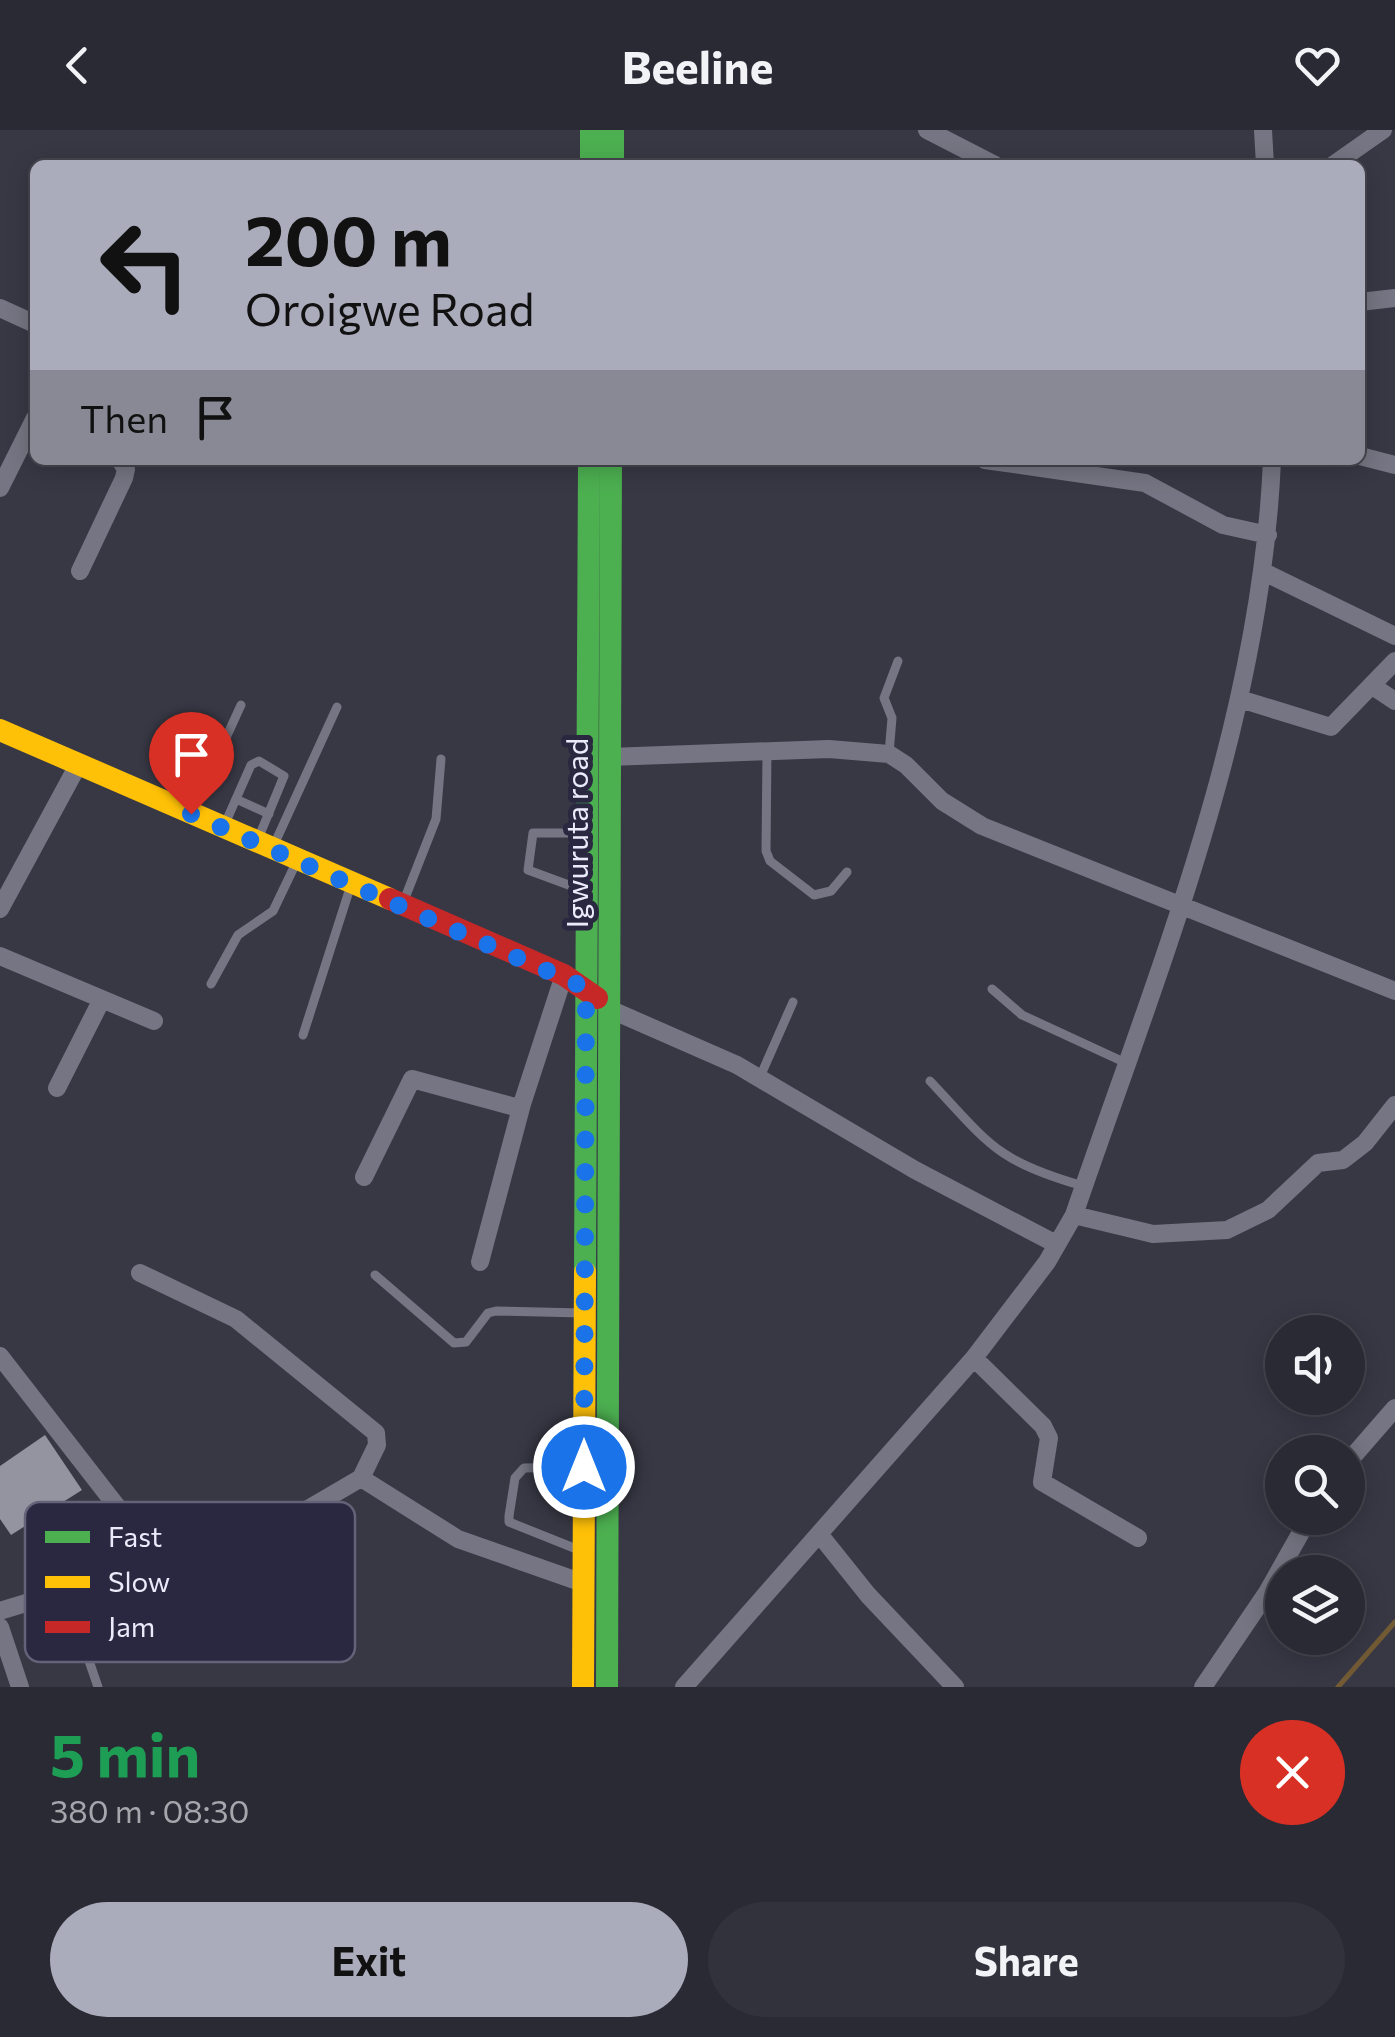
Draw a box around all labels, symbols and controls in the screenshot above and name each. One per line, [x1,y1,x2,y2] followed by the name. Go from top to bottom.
[50,38,105,93] icon: back
[622,38,773,93] text: Beeline
[1290,38,1345,93] icon: heart
[245,195,452,280] text: 200 m
[80,200,210,330] icon: left
[245,280,534,335] text: Oroigwe Road
[188,390,243,445] icon: arrive
[80,394,168,441] text: Then
[149,712,234,815] pin
[164,727,219,782] icon: arrive
[557,738,594,928] street label: Igwuruta road
[1265,1315,1365,1655] map controls
[1265,1315,1365,1415] button: sound
[532,1415,636,1519] position arrow
[1265,1435,1365,1535] button: search
[25,1502,355,1662] legend
[108,1519,162,1553] text: Fast
[1265,1555,1365,1655] button: layers
[108,1564,170,1598] text: Slow
[108,1609,155,1643] text: Jam
[50,1716,200,1789] text: 5 min
[1240,1720,1345,1825] button: close
[50,1790,249,1830] text: 380 m · 08:30
[50,1902,688,2017] button: Exit
[708,1902,1345,2017] button: Share

